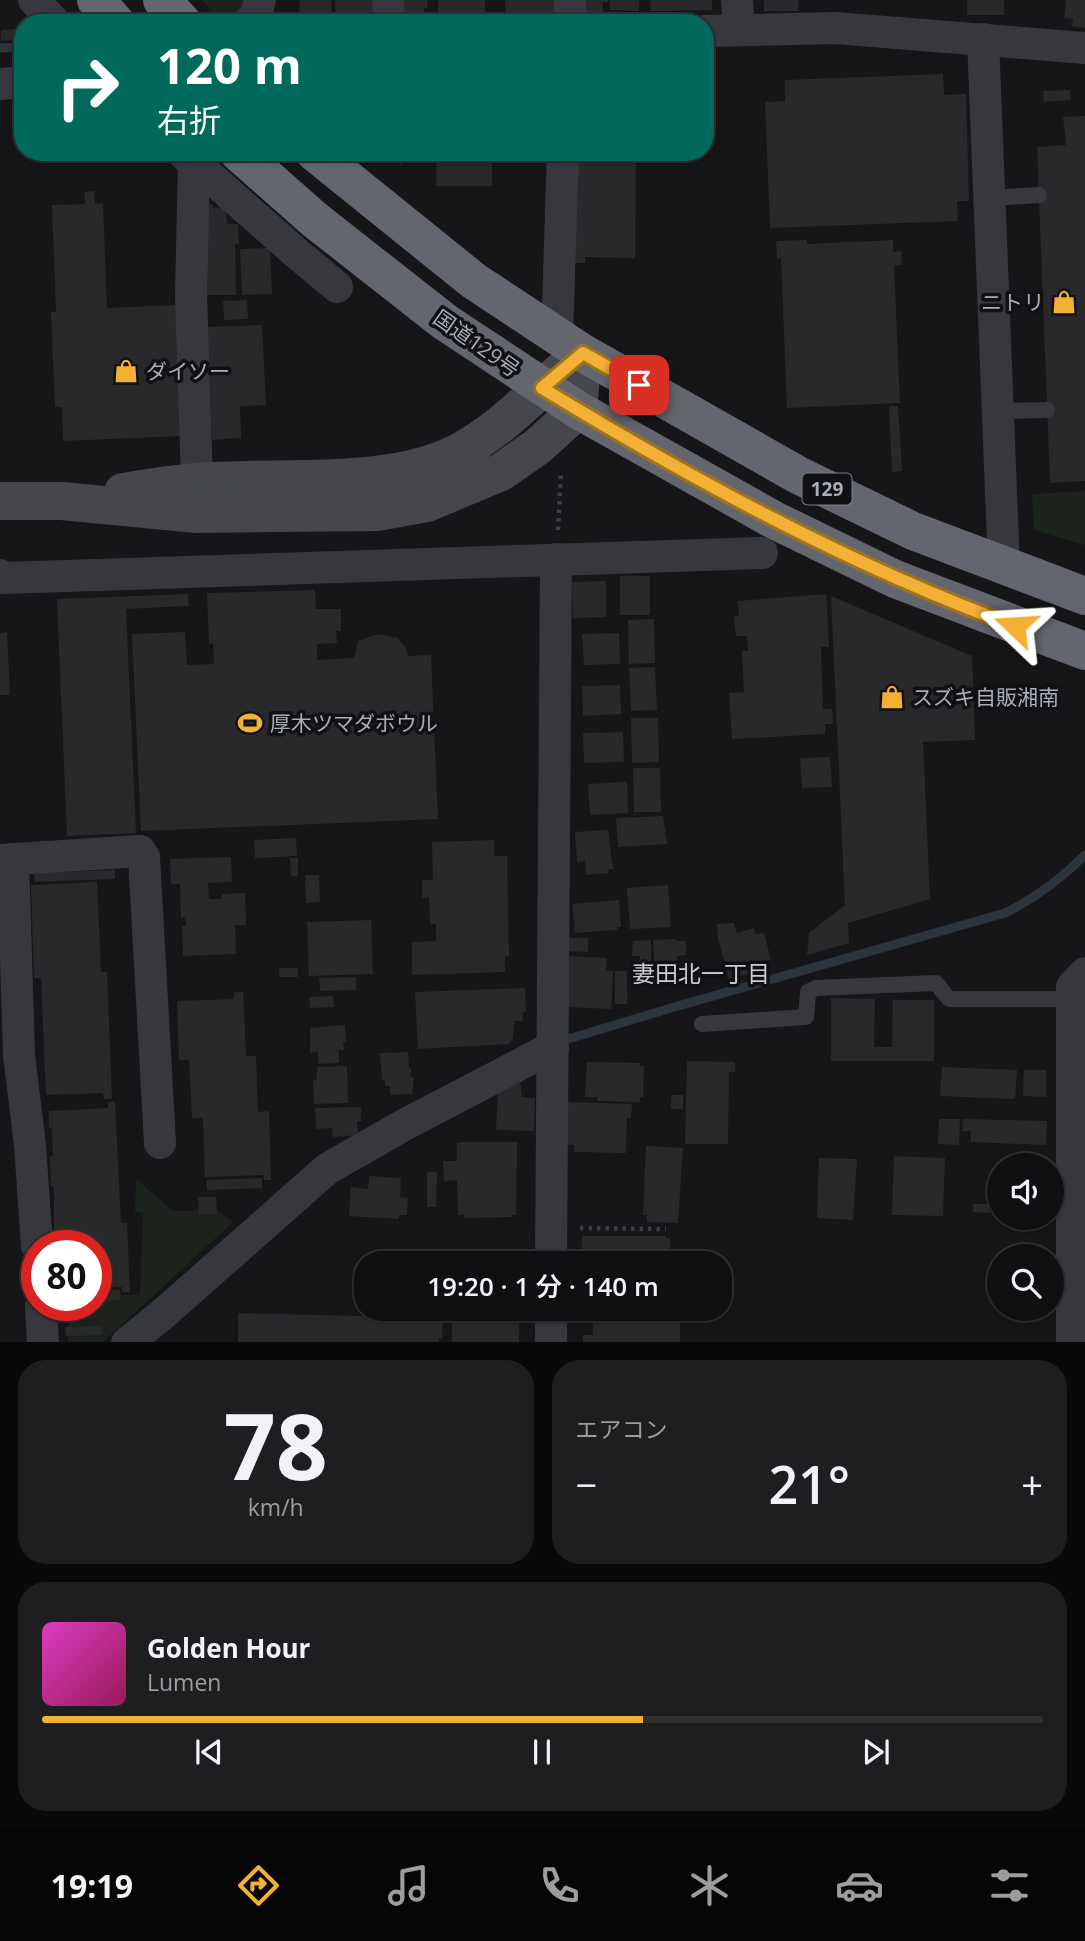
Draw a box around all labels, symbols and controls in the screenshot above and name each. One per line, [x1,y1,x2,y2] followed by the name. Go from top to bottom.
[157,32,302,98] text: 120 m
[42,42,133,133] icon: right
[157,98,221,141] text: 右折
[981,288,1044,316] place label: ニトリ
[1050,288,1078,316] shop icon: ニトリ
[428,303,526,383] street label: 国道129号
[609,355,669,415] pin
[112,357,140,385] shop icon: ダイソー
[146,357,230,385] place label: ダイソー
[620,366,658,404] icon: arrive
[802,474,852,504] road number: 129
[978,589,1052,663] position arrow
[878,683,906,711] shop icon: スズキ自販湘南
[912,683,1059,711] place label: スズキ自販湘南
[236,709,264,737] sports icon: 厚木ツマダボウル
[270,709,438,737] place label: 厚木ツマダボウル
[632,957,770,989] district label: 妻田北一丁目
[987,1153,1064,1321] map controls
[987,1153,1064,1230] button: sound
[21,1230,112,1321] speed limit sign: 80
[987,1244,1064,1321] button: search
[427,1268,659,1304] text: 19:20 · 1 分 · 140 m
[224,1383,328,1507] text: 78
[576,1413,668,1445] text: エアコン
[768,1448,850,1519] text: 21°
[576,1458,597,1510] text: −
[1021,1458,1043,1510] text: +
[248,1491,304,1523] text: km/h
[147,1630,310,1666] text: Golden Hour
[147,1666,221,1698] text: Lumen
[190,1733,228,1771] icon: previous
[523,1733,561,1771] icon: pause
[857,1733,895,1771] icon: next
[234,1861,283,1910] icon: directions
[384,1861,433,1910] icon: music
[535,1861,584,1910] icon: phone
[685,1861,734,1910] icon: climate
[835,1861,884,1910] icon: car
[985,1861,1034,1910] icon: filters
[51,1864,133,1907] text: 19:19

